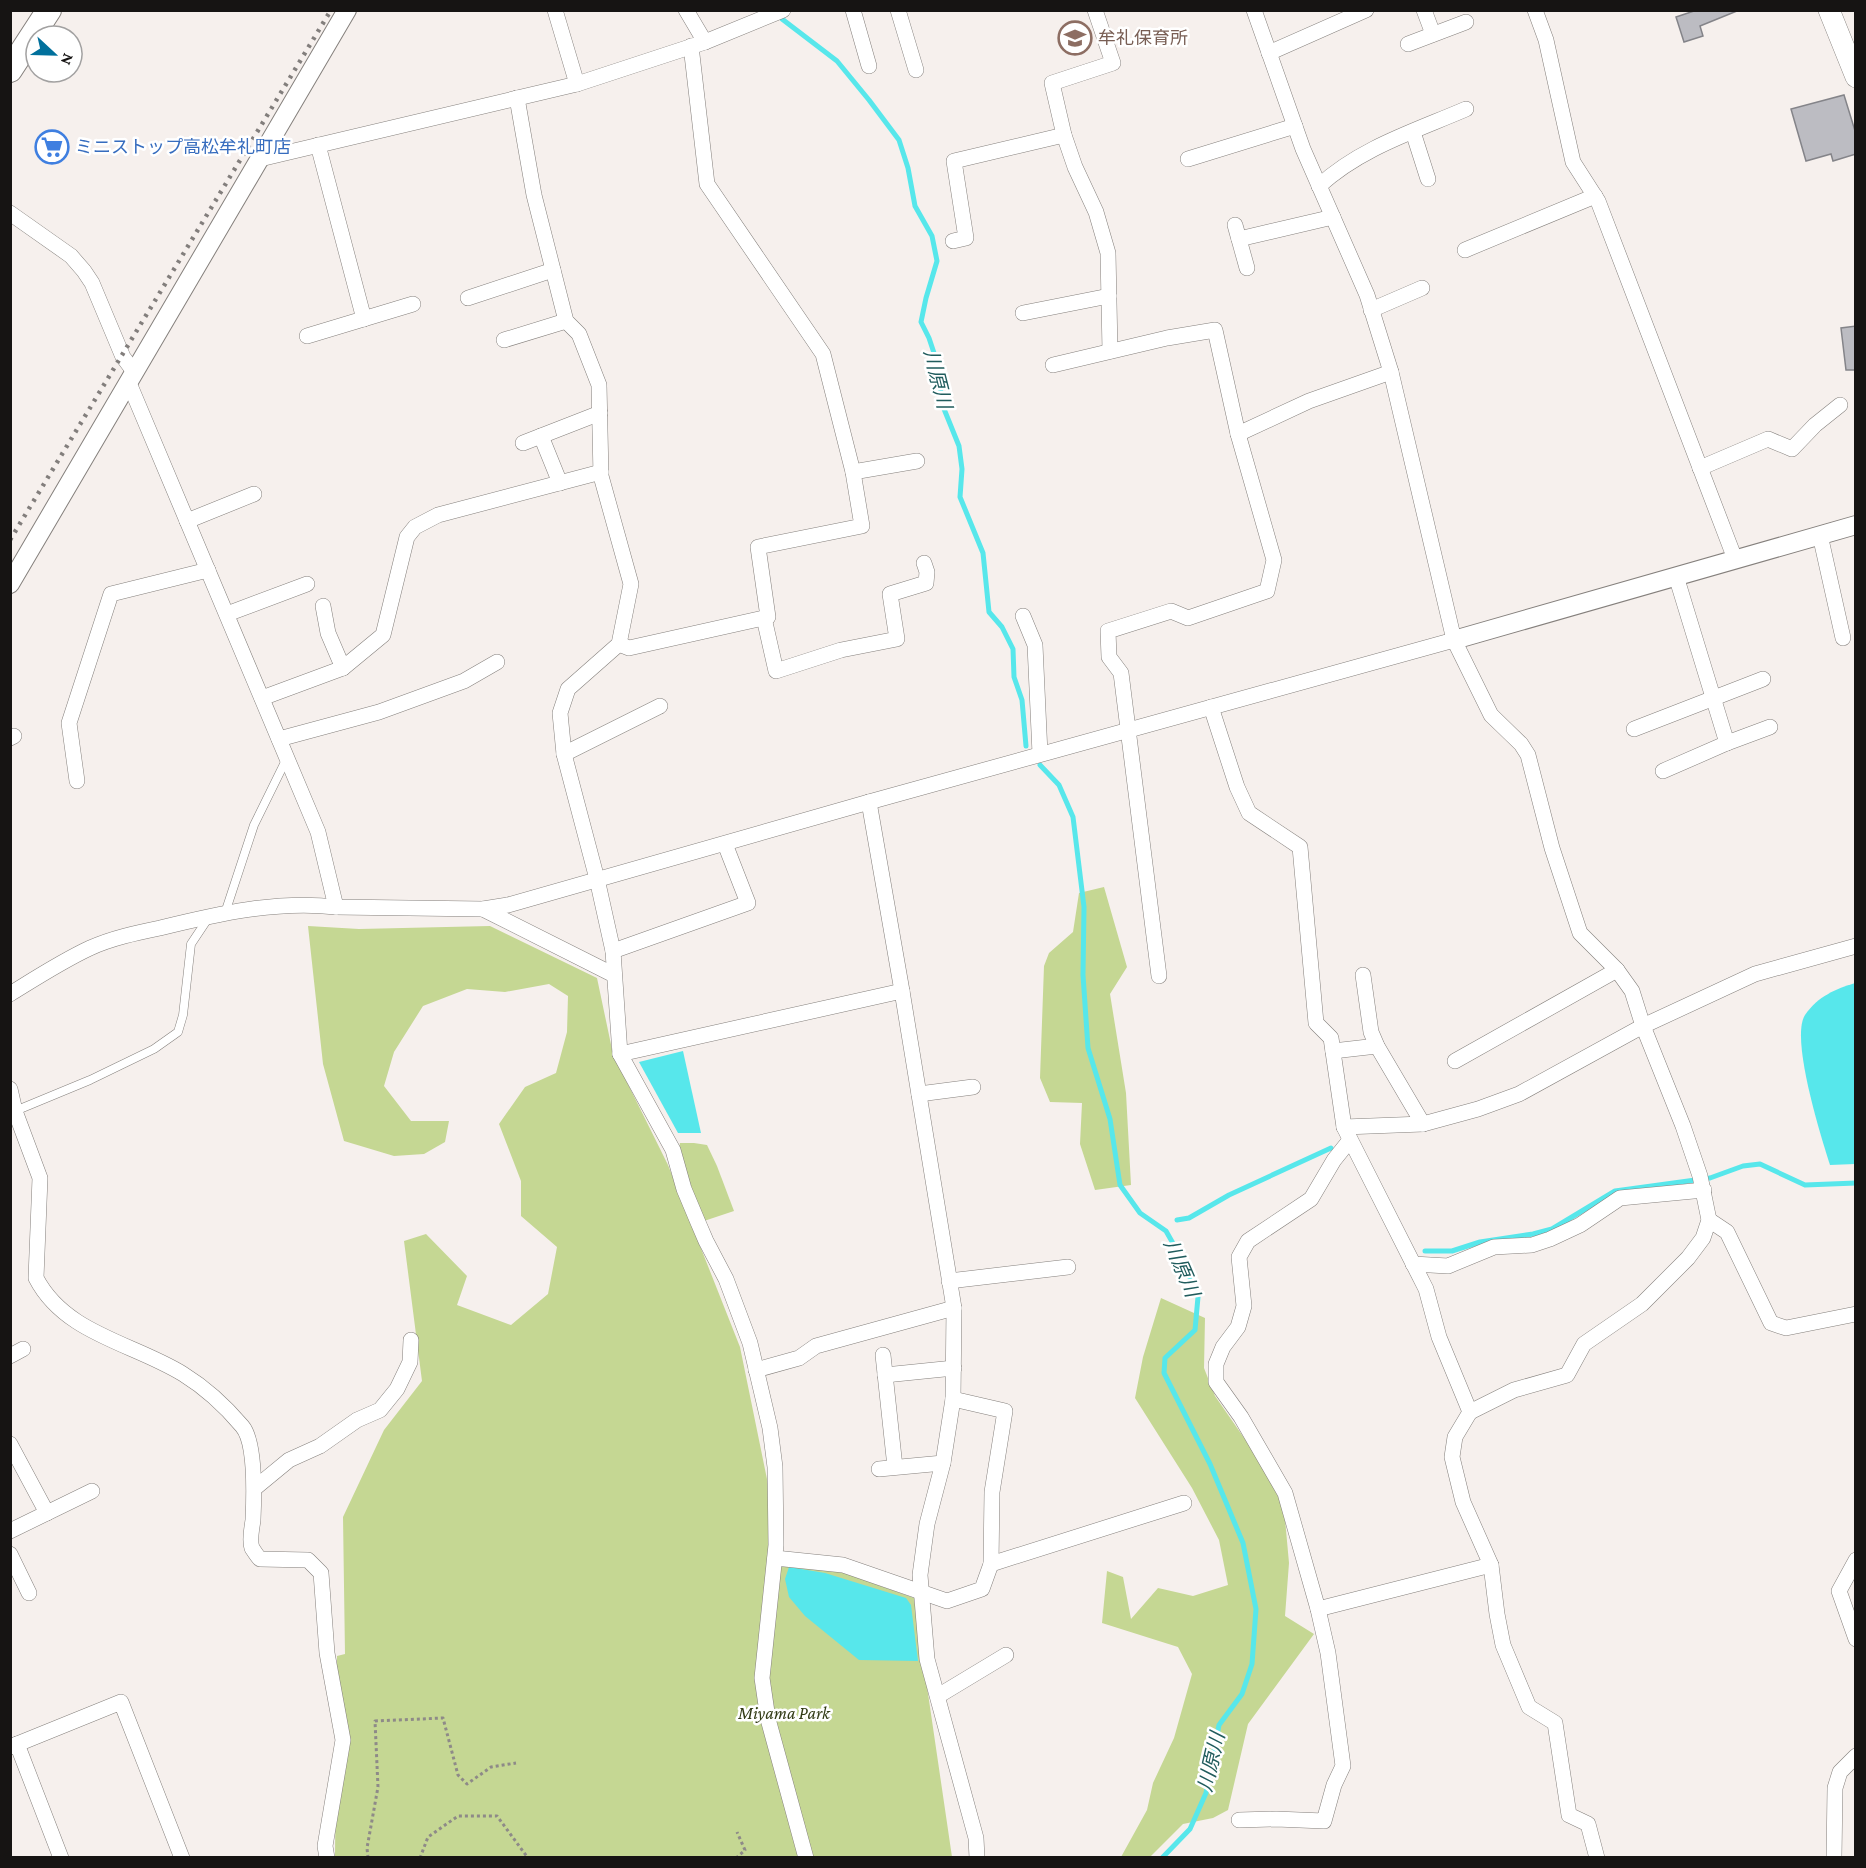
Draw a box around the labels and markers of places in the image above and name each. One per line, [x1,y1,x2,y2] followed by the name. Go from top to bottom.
[1057,20,1093,56] school or university icon: 牟礼保育所
[1098,28,1188,48] place label: 牟礼保育所
[34,129,70,165] supermarket icon: ミニストップ高松牟礼町店
[75,137,291,157] place label: ミニストップ高松牟礼町店

